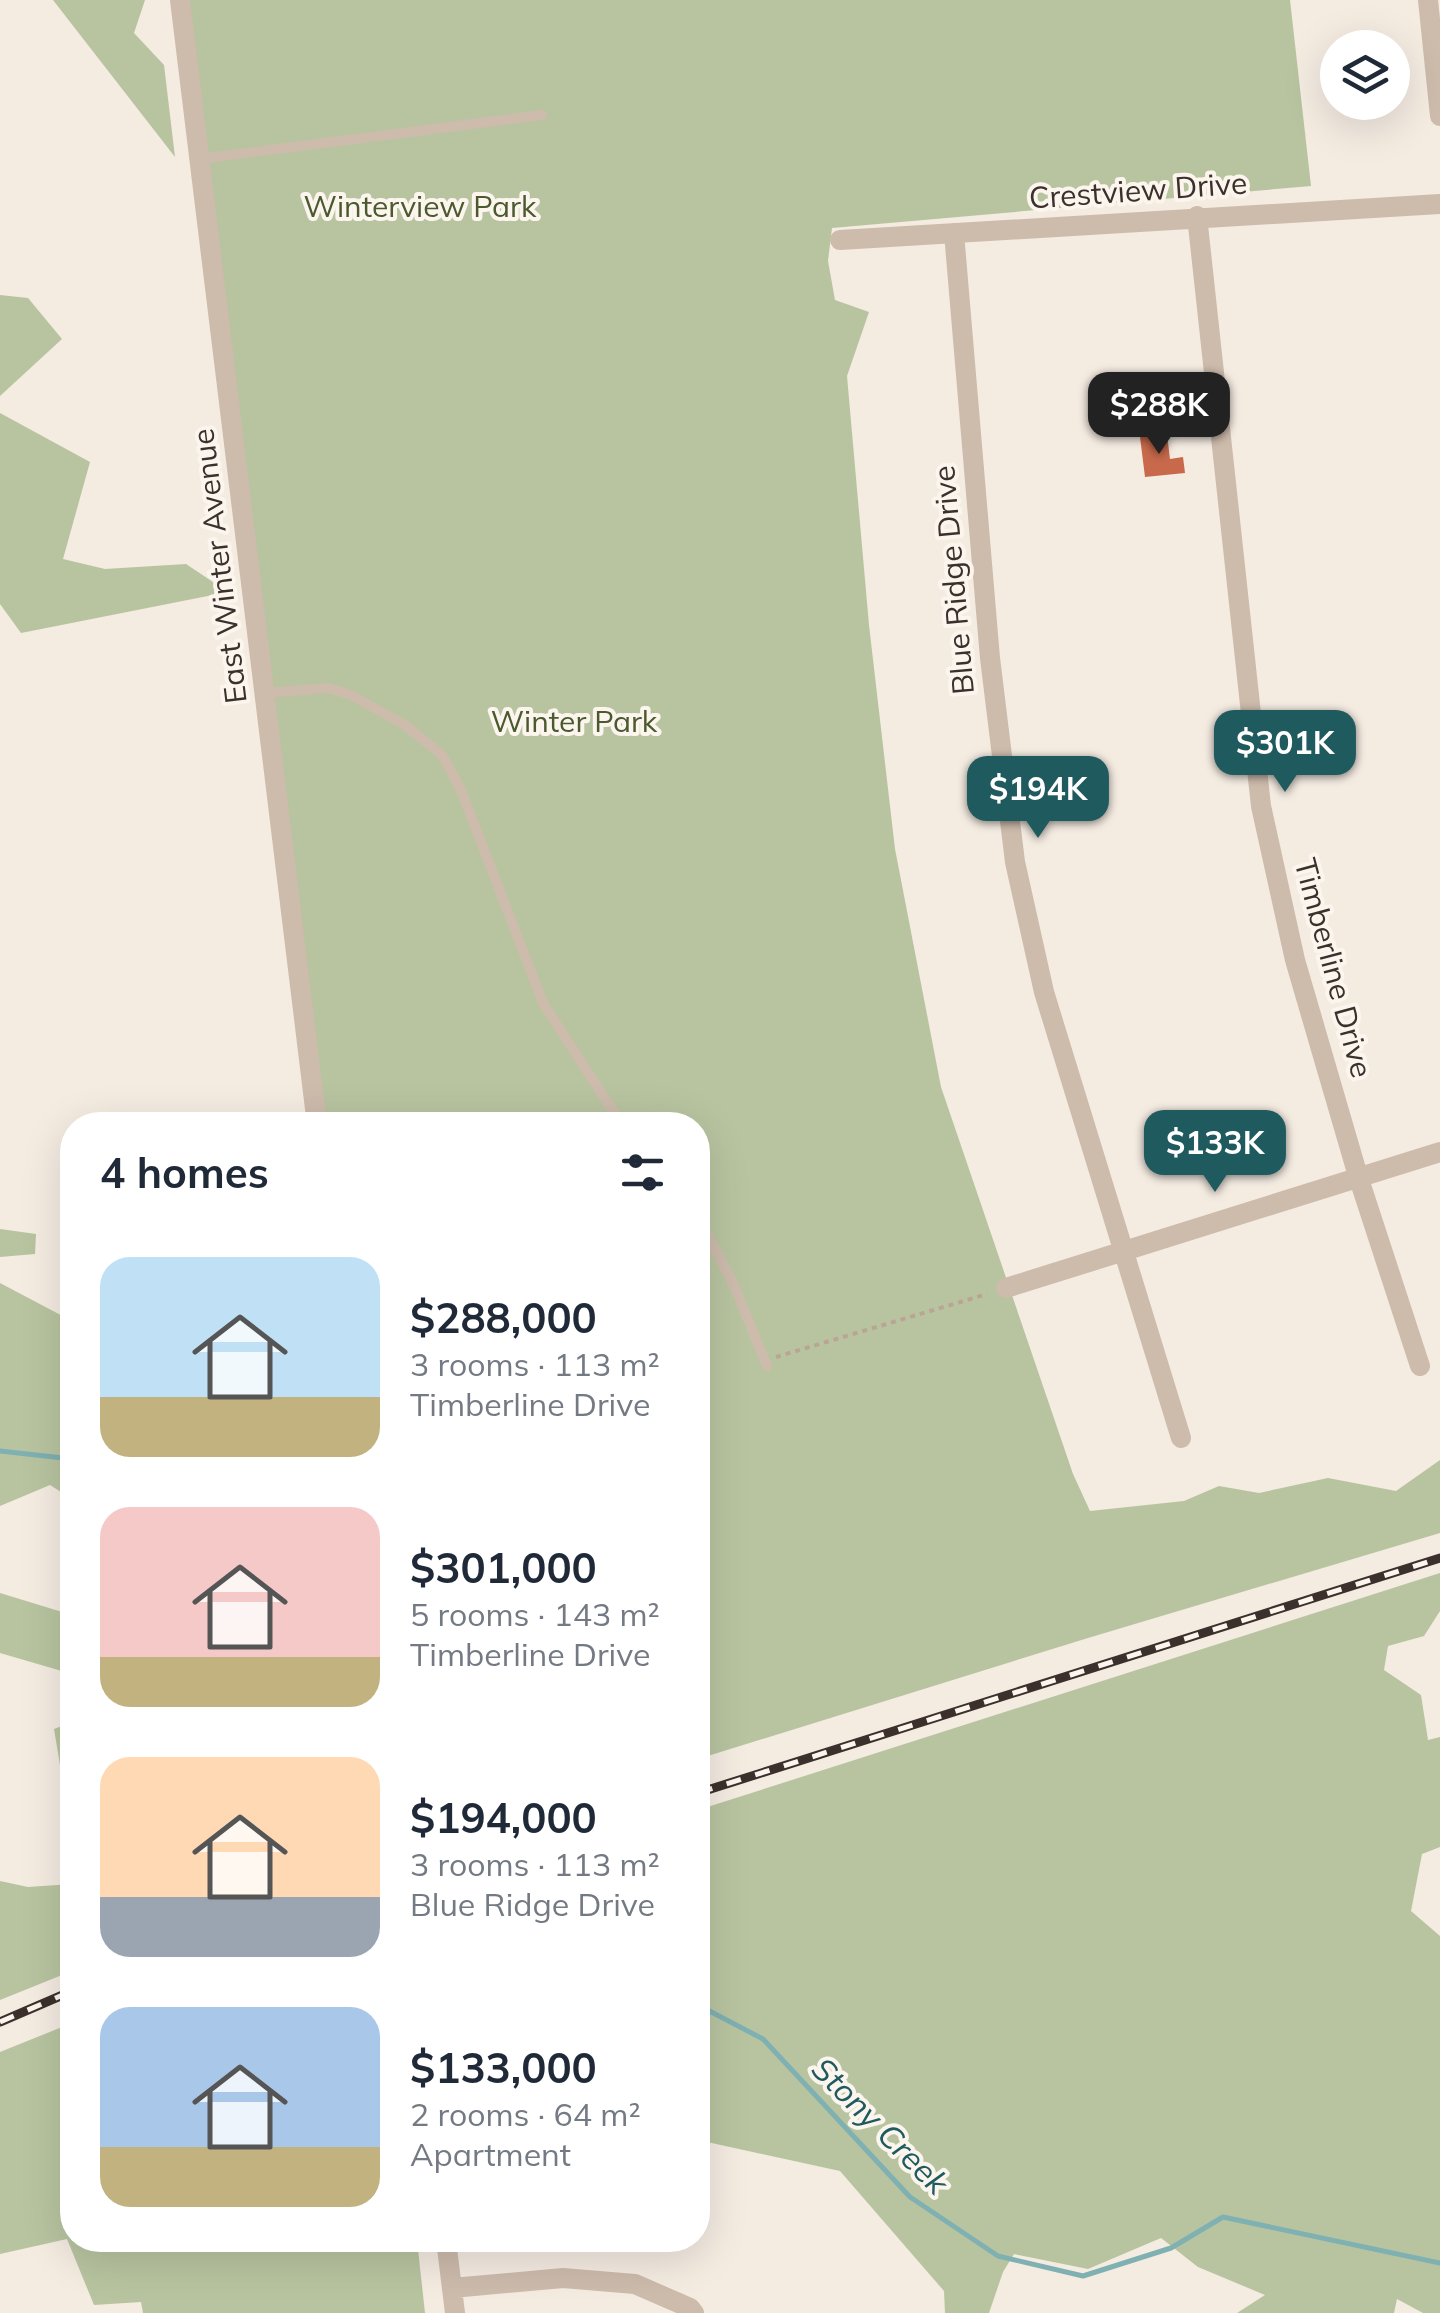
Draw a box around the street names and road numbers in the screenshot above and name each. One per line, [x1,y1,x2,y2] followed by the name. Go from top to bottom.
[1028,163,1248,217] street label: Crestview Drive
[183,427,255,706] street label: East Winter Avenue
[924,464,982,696] street label: Blue Ridge Drive
[1286,854,1381,1081] street label: Timberline Drive

